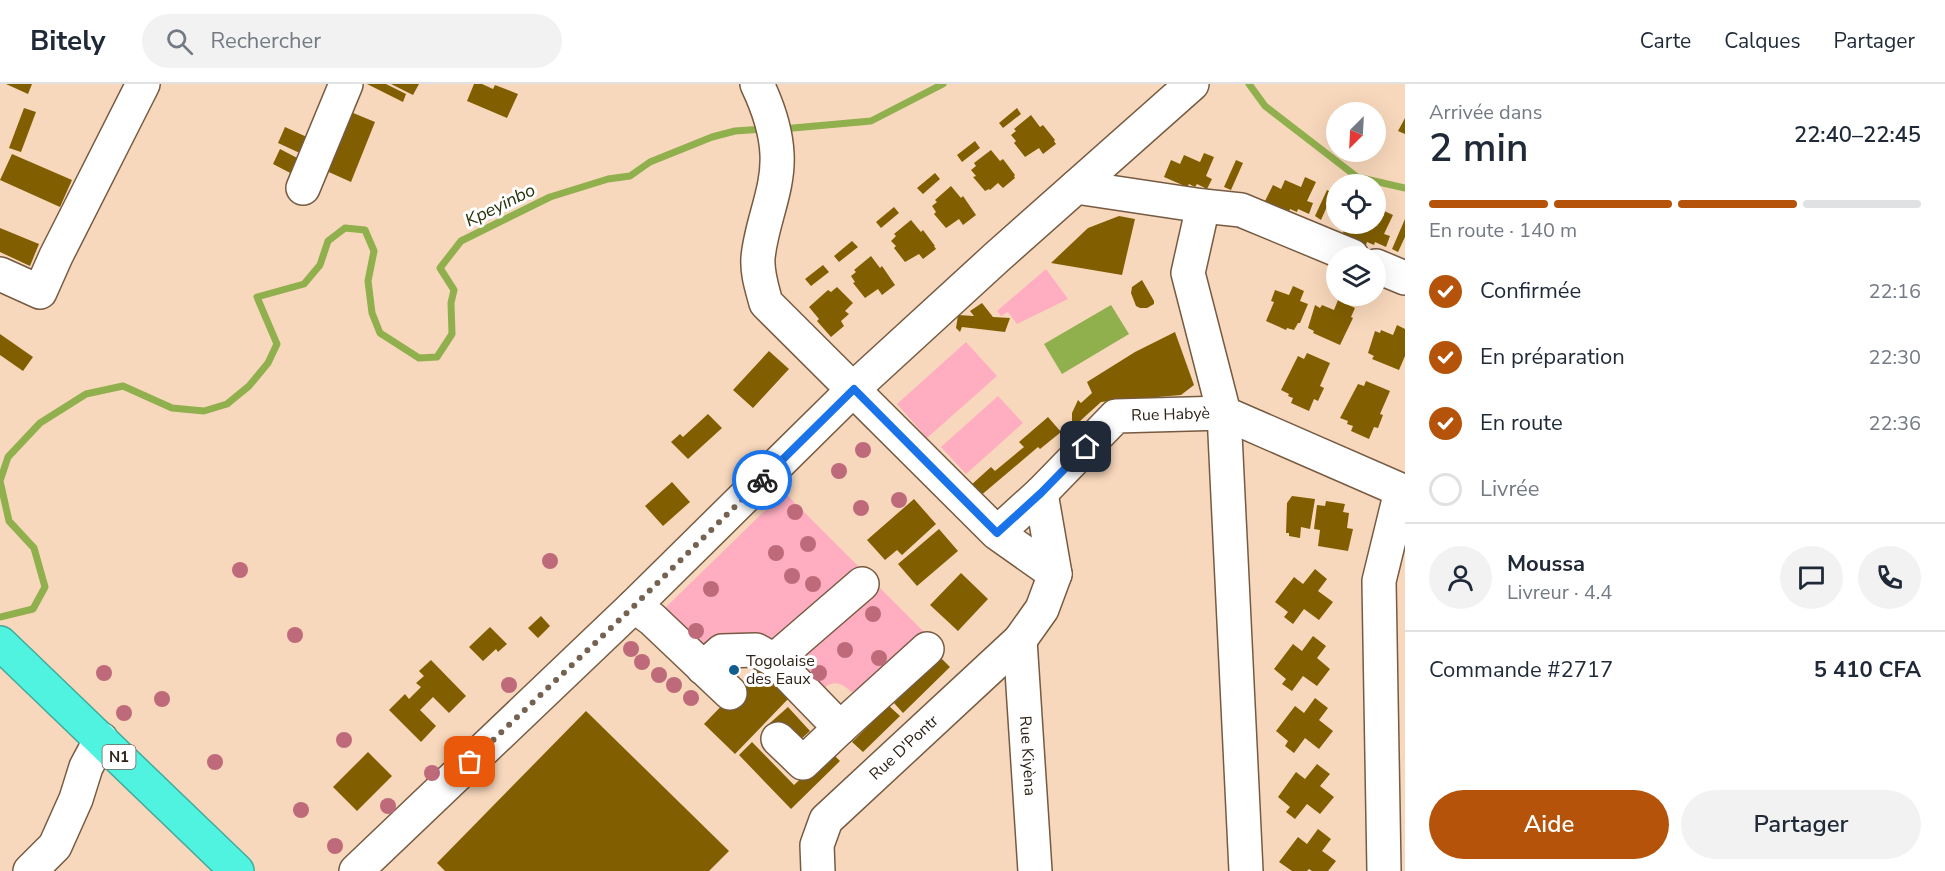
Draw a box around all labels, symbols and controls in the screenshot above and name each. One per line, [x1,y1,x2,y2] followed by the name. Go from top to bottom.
[142,14,562,68] search box
[30,22,106,60] text: Bitely
[163,25,196,58] icon: search
[211,26,321,56] text: Rechercher
[1640,27,1691,55] text: Carte
[1724,27,1801,55] text: Calques
[1834,27,1915,55] text: Partager
[1429,99,1542,126] text: Arrivée dans
[1326,102,1386,162] north arrow
[1326,102,1386,306] map controls
[1794,120,1921,150] text: 22:40–22:45
[1429,122,1528,175] text: 2 min
[1326,174,1386,234] button: locate
[461,178,539,232] water label: Kpeyinbo
[1429,217,1577,244] text: En route · 140 m
[1326,246,1386,306] button: layers
[1429,275,1462,308] icon: check
[1480,276,1581,306] text: Confirmée
[1868,278,1921,305] text: 22:16
[1429,341,1462,374] icon: check
[1480,342,1625,372] text: En préparation
[1868,344,1921,371] text: 22:30
[1131,402,1210,427] street label: Rue Habyè
[1429,407,1462,440] icon: check
[1480,408,1563,438] text: En route
[1868,410,1921,437] text: 22:36
[1060,421,1111,472] pin
[1069,430,1102,463] icon: home
[732,450,792,510] courier
[746,464,779,497] icon: bike
[1480,474,1540,504] text: Livrée
[1429,546,1492,609] button: person
[1780,546,1843,609] button: chat
[1858,546,1921,609] button: phone
[1507,549,1585,579] text: Moussa
[1507,579,1612,606] text: Livreur · 4.4
[746,650,815,690] place label: Togolaise des Eaux
[1429,655,1613,685] text: Commande #2717
[1814,655,1921,685] text: 5 410 CFA
[727,663,741,677] marker: Togolaise des Eaux
[865,710,944,785] street label: Rue D'Pontr
[1014,715,1041,797] street label: Rue Kiyèna
[444,736,495,787] pin
[102,745,136,769] road number: N1
[453,745,486,778] icon: bag
[1429,790,1669,859] button: Aide
[1681,790,1921,859] button: Partager

